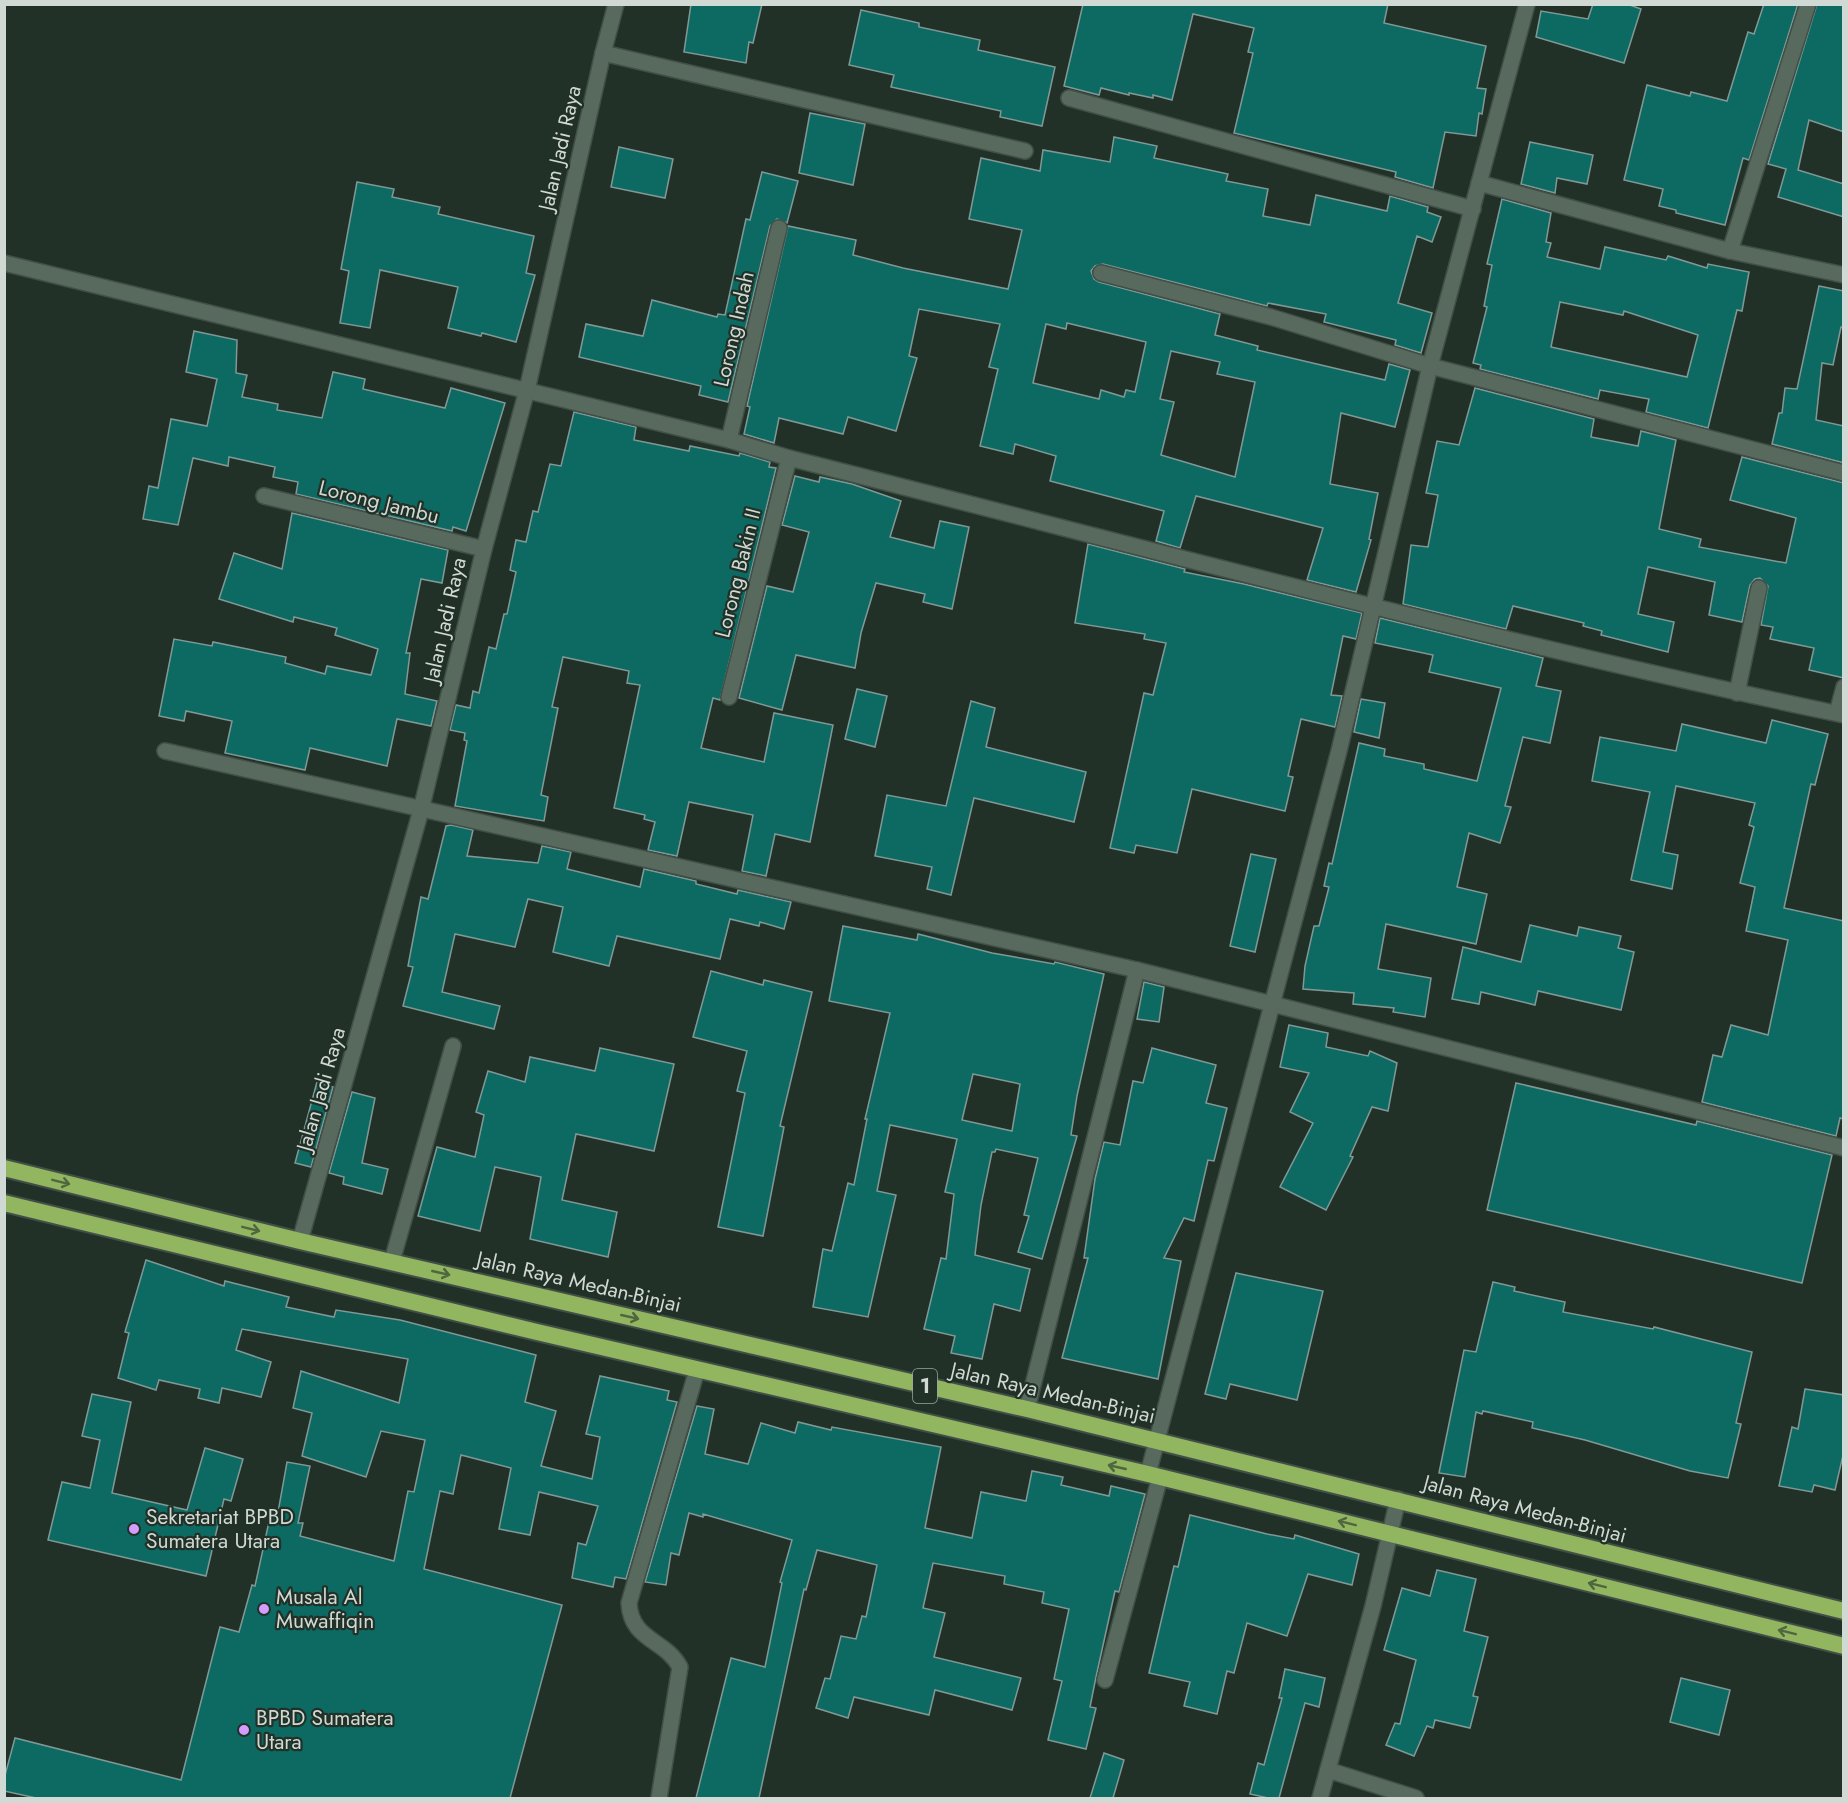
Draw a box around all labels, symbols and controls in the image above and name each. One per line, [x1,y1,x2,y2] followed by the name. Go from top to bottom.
[530,83,589,216] street label: Jalan Jadi Raya
[706,268,762,390] street label: Lorong Indah
[316,473,442,531] street label: Lorong Jambu
[707,505,769,641] street label: Lorong Bakin II
[415,555,474,688] street label: Jalan Jadi Raya
[288,1024,353,1157] street label: Jalan Jadi Raya
[51,1177,70,1189] one-way arrow
[241,1223,260,1235] one-way arrow
[471,1243,684,1320] street label: Jalan Raya Medan-Binjai
[431,1267,450,1279] one-way arrow
[621,1312,640,1324] one-way arrow
[945,1354,1158,1431] street label: Jalan Raya Medan-Binjai
[913,1369,937,1403] road number: 1
[1108,1460,1127,1472] one-way arrow
[1417,1467,1630,1551] street label: Jalan Raya Medan-Binjai
[146,1502,294,1556] place label: Sekretariat BPBD Sumatera Utara
[1338,1516,1357,1528] one-way arrow
[127,1522,141,1536] marker: Sekretariat BPBD Sumatera Utara
[1588,1579,1607,1591] one-way arrow
[276,1582,374,1636] place label: Musala Al Muwaffiqin
[257,1602,271,1616] marker: Musala Al Muwaffiqin
[1778,1626,1797,1638] one-way arrow
[256,1703,394,1757] place label: BPBD Sumatera Utara
[237,1723,251,1737] marker: BPBD Sumatera Utara

